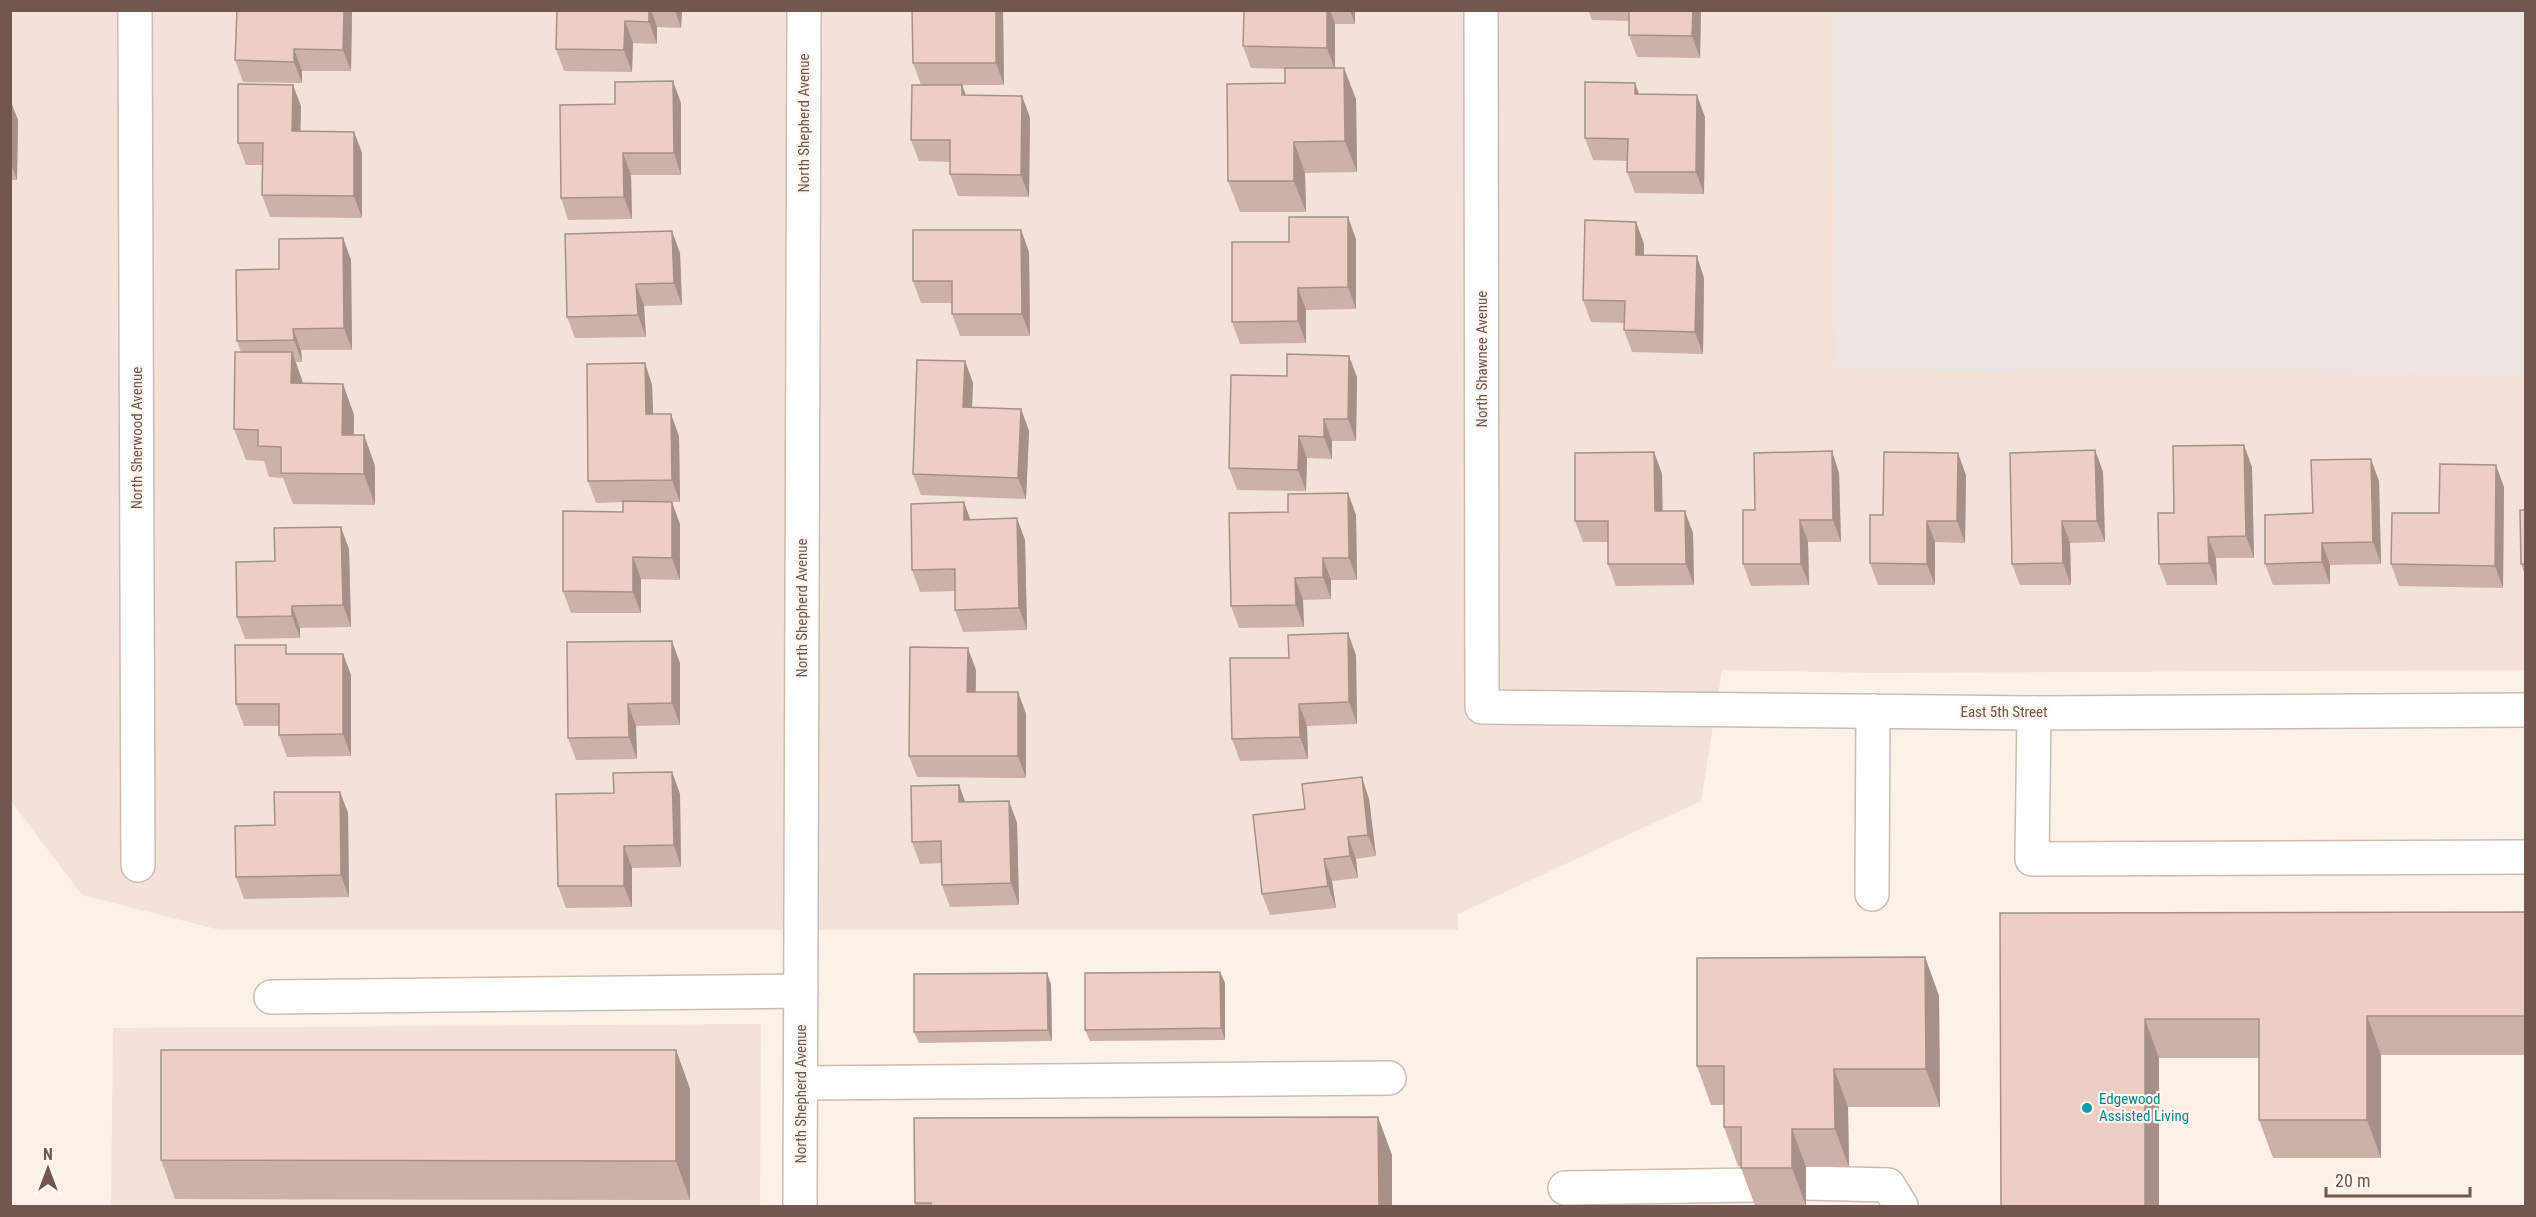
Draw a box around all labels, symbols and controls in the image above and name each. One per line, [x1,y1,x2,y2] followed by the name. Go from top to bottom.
[795,53,813,193] street label: North Shepherd Avenue
[1473,291,1491,427] street label: North Shawnee Avenue
[128,367,146,509] street label: North Sherwood Avenue
[793,538,811,678] street label: North Shepherd Avenue
[1960,703,2048,721] street label: East 5th Street
[792,1024,810,1164] street label: North Shepherd Avenue
[2099,1090,2189,1125] place label: Edgewood Assisted Living
[2080,1101,2094,1115] marker: Edgewood Assisted Living
[18,1139,78,1199] north arrow
[43,1145,53,1164] text: N
[2326,1160,2470,1198] scale bar
[2335,1170,2370,1191] text: 20 m

